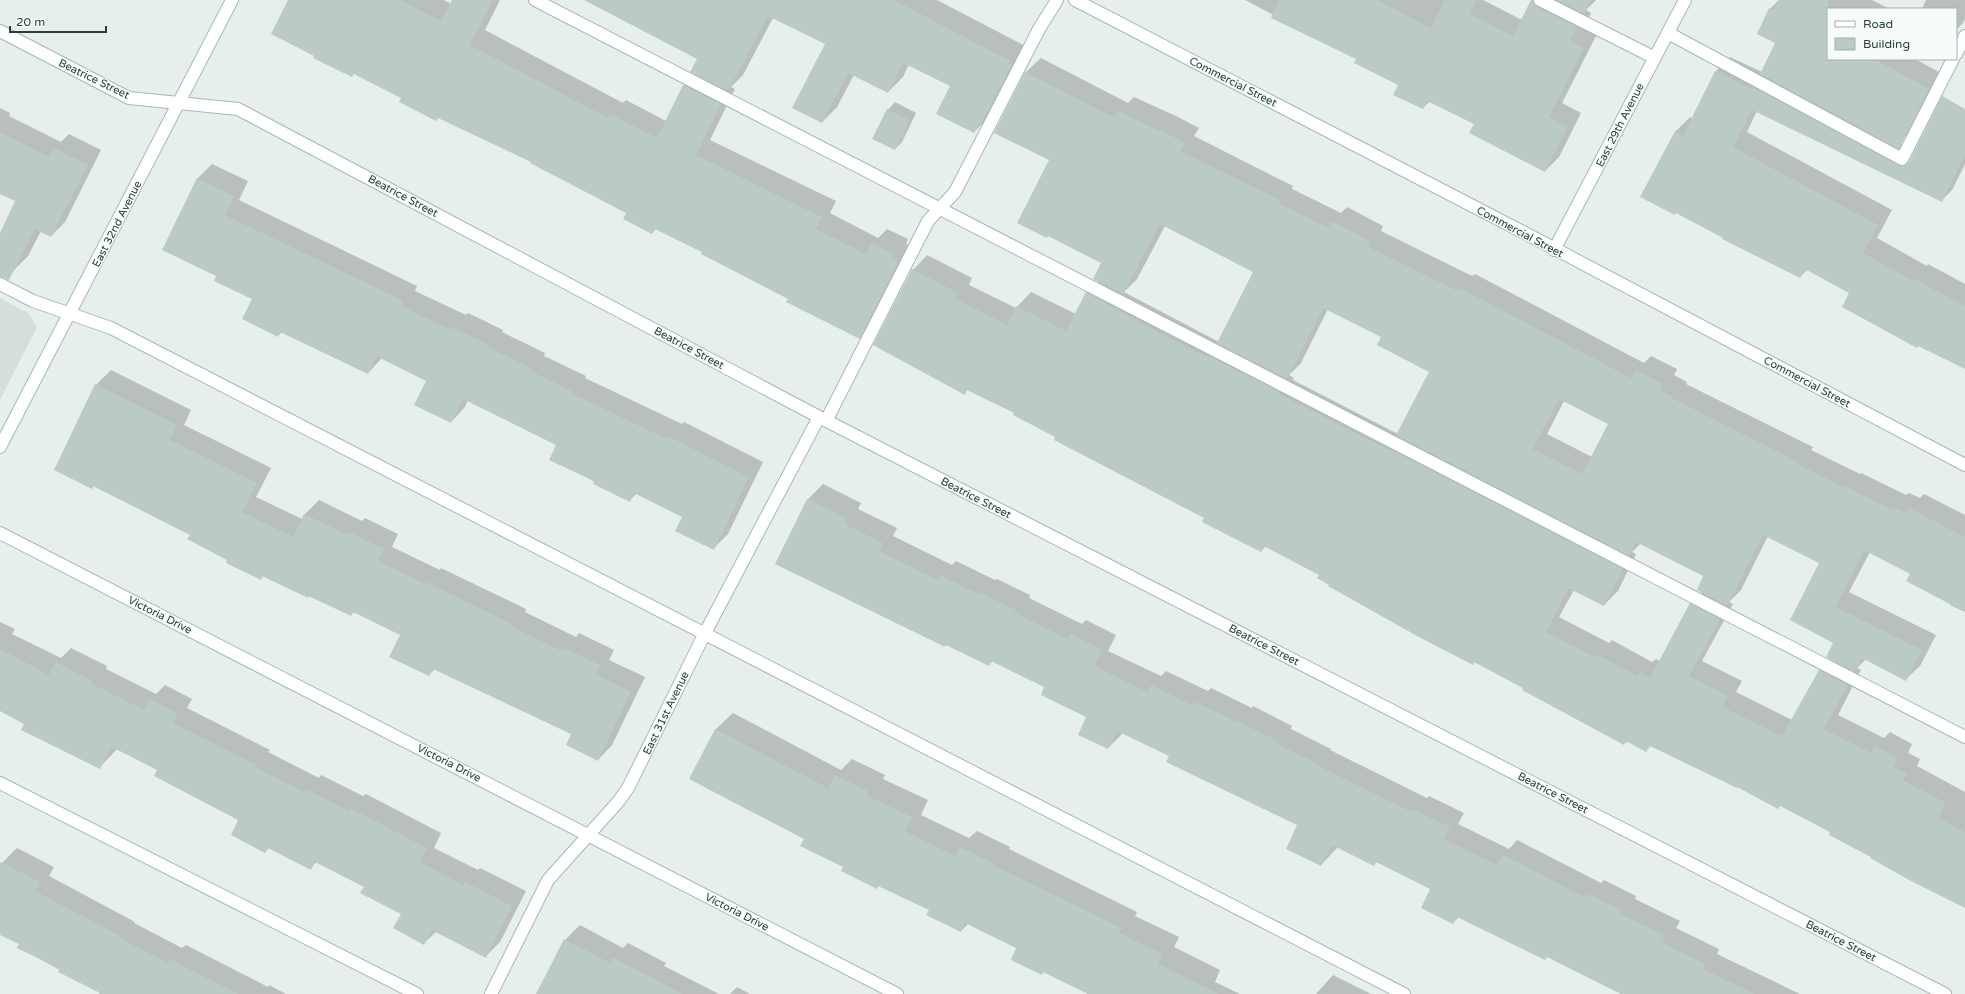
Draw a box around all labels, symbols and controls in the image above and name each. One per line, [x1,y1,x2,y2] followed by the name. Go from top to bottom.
[10,8,106,34] scale bar
[1827,8,1957,60] legend
[16,15,45,29] text: 20 m
[1863,17,1893,31] text: Road
[1863,37,1910,51] text: Building
[1187,54,1279,110] street label: Commercial Street
[56,56,132,102] street label: Beatrice Street
[1593,81,1647,169] street label: East 29th Avenue
[366,172,440,220] street label: Beatrice Street
[90,179,144,269] street label: East 32nd Avenue
[1474,204,1566,260] street label: Commercial Street
[652,324,726,372] street label: Beatrice Street
[1761,354,1853,410] street label: Commercial Street
[939,475,1013,521] street label: Beatrice Street
[126,593,194,637] street label: Victoria Drive
[1227,622,1301,668] street label: Beatrice Street
[640,669,692,757] street label: East 31st Avenue
[415,741,483,785] street label: Victoria Drive
[1516,770,1590,816] street label: Beatrice Street
[703,890,771,934] street label: Victoria Drive
[1804,918,1878,964] street label: Beatrice Street

